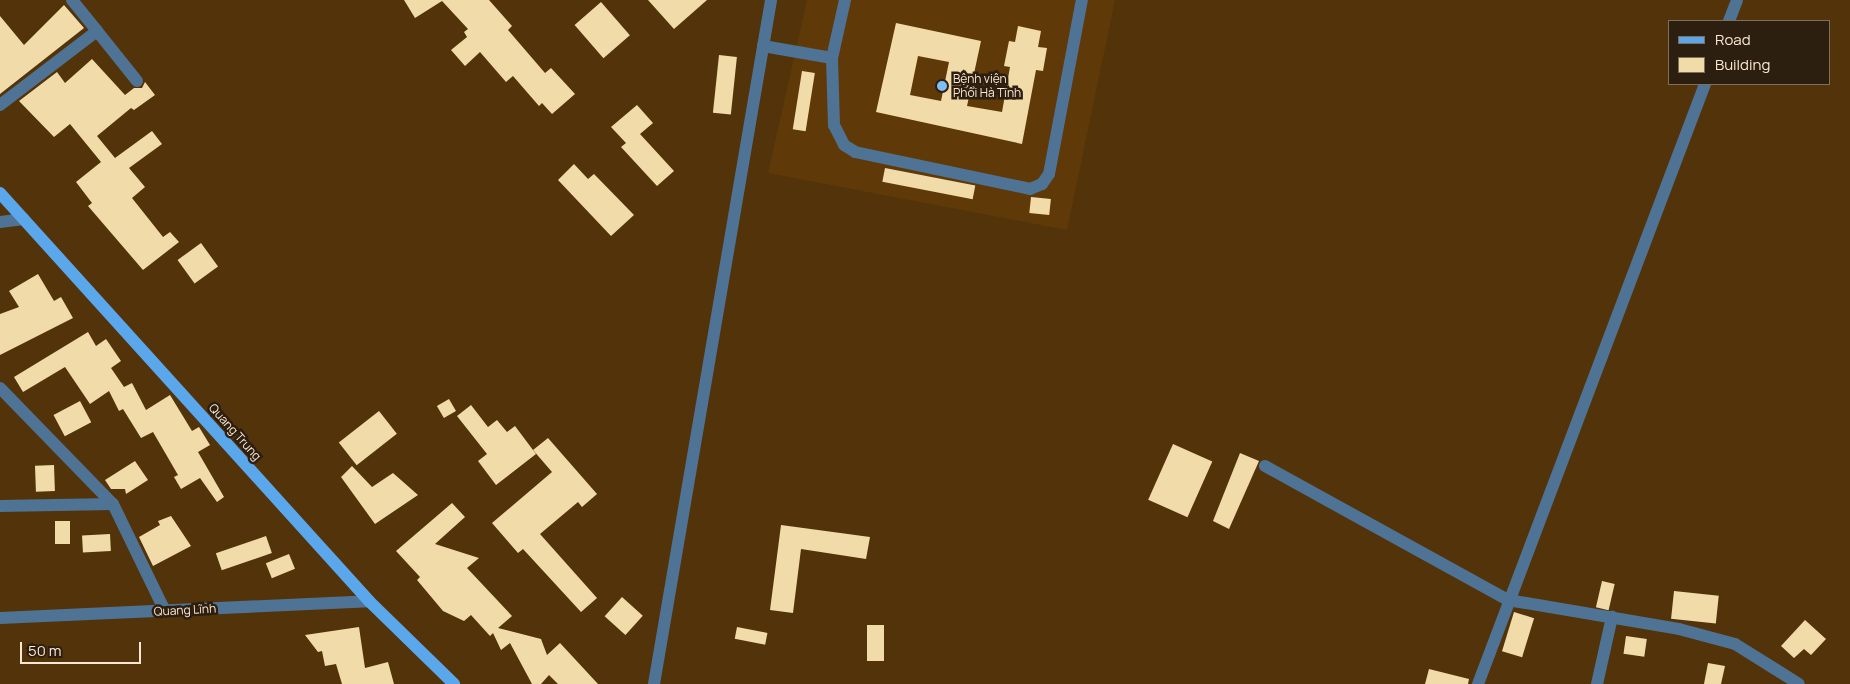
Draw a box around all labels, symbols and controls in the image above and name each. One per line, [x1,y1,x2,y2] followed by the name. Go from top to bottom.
[1668,20,1830,85] legend
[1715,29,1751,50] text: Road
[1715,54,1770,75] text: Building
[953,72,1021,100] place label: Bệnh viện Phổi Hà Tĩnh
[935,79,949,93] marker: Bệnh viện Phổi Hà Tĩnh
[206,401,264,463] street label: Quang Trung
[154,601,216,619] street label: Quang Lĩnh
[22,632,144,664] scale bar
[28,640,62,661] text: 50 m

